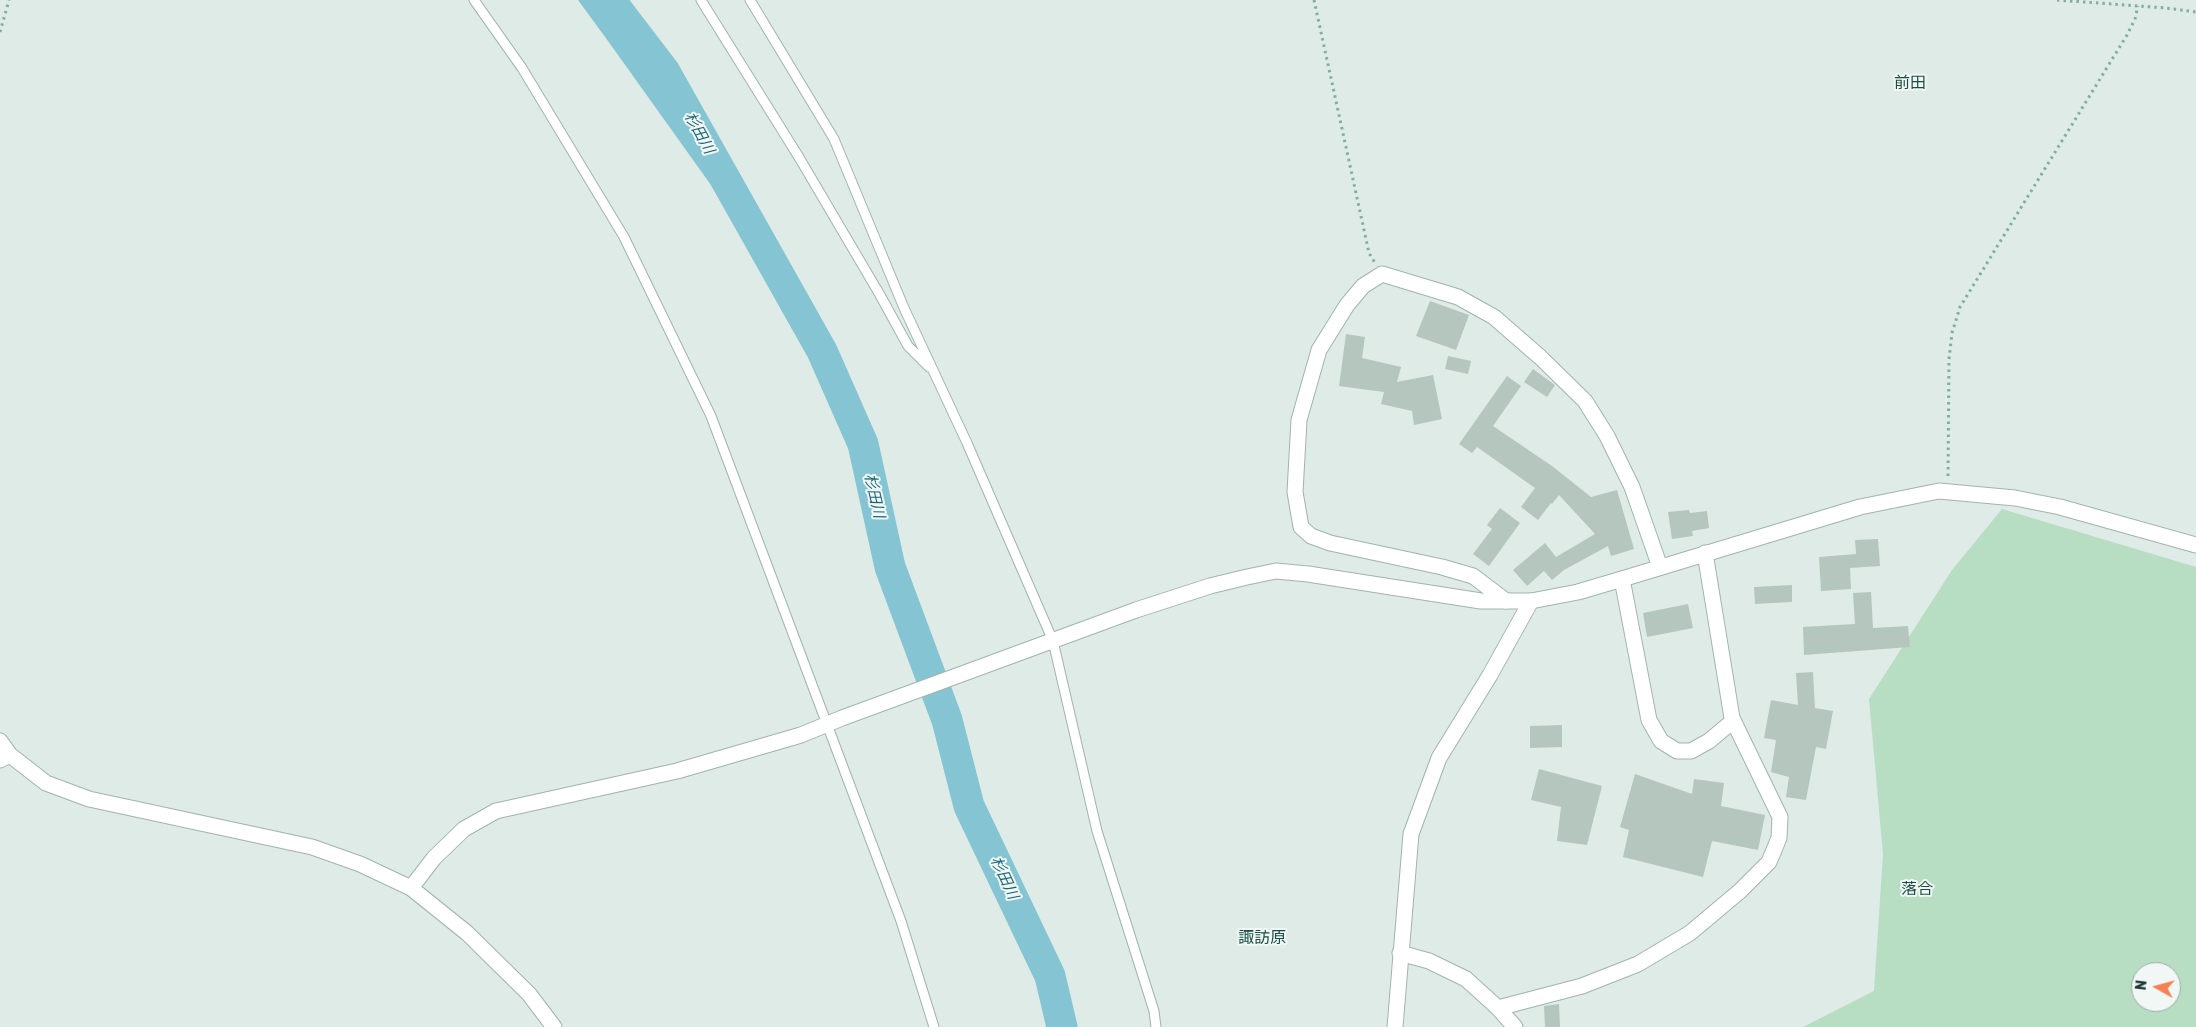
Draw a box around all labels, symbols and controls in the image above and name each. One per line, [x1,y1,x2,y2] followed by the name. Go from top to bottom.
[1894,73,1926,93] district label: 前田
[680,109,718,157] water label: 杉田川
[860,472,888,520] water label: 杉田川
[986,854,1022,902] water label: 杉田川
[1901,879,1933,899] district label: 落合
[1238,928,1286,948] district label: 諏訪原
[2131,962,2181,1012] north arrow
[2133,979,2151,991] text: N

